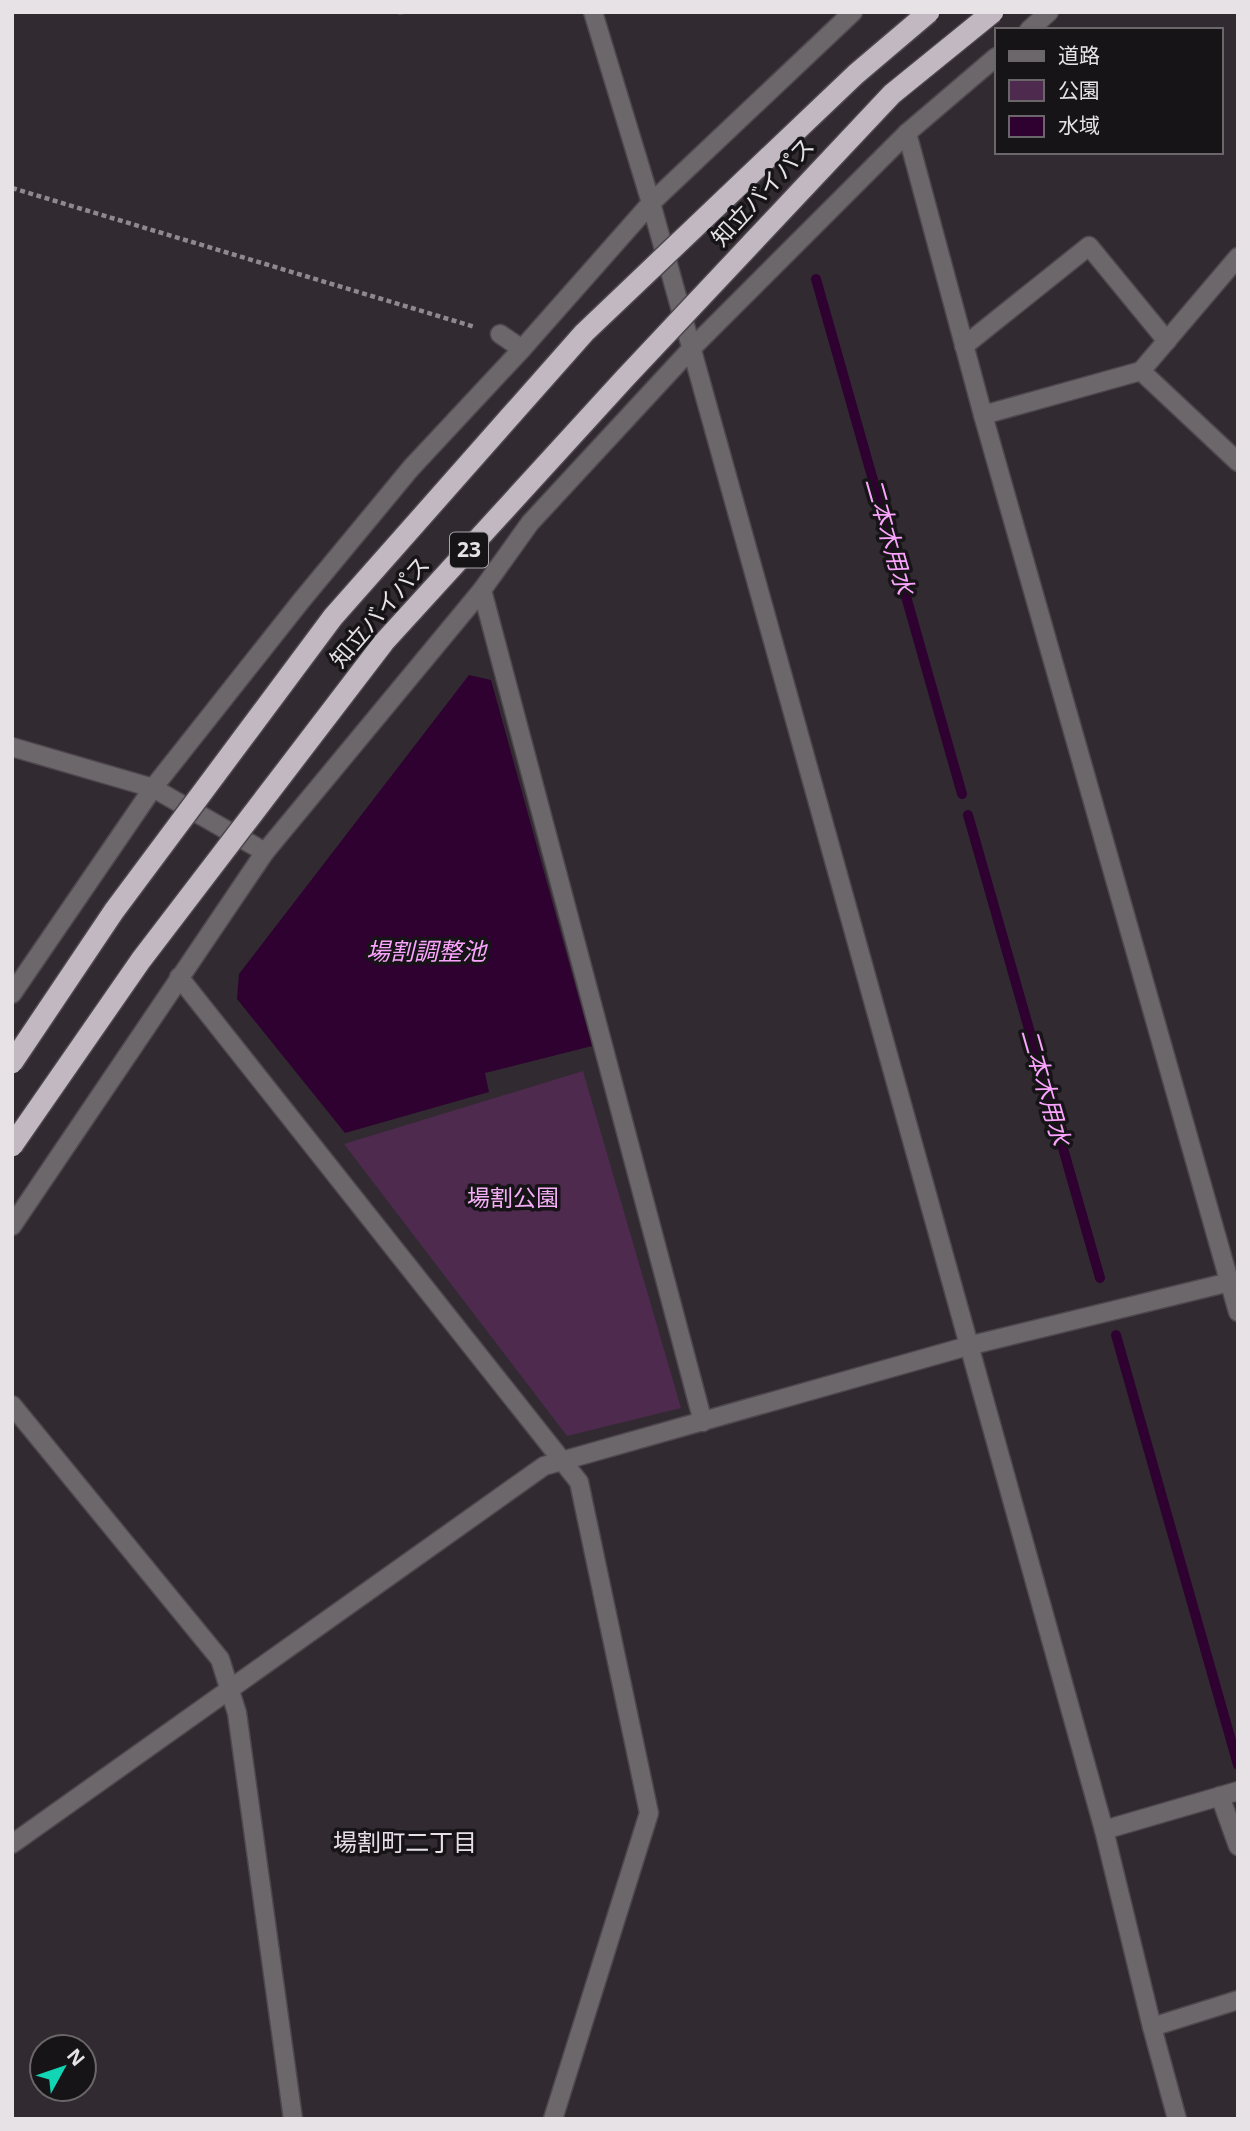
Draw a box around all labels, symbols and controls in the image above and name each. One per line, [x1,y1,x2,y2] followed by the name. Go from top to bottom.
[995,28,1222,154] legend
[1058,41,1100,69] text: 道路
[1058,76,1100,104] text: 公園
[1058,111,1100,139] text: 水域
[704,130,821,253] street label: 知立バイパス
[858,473,924,601] water label: 二本木用水
[450,532,488,568] road number: 23
[322,549,436,674] street label: 知立バイパス
[366,934,488,967] water label: 場割調整池
[1014,1024,1080,1152] water label: 二本木用水
[467,1181,559,1213] park label: 場割公園
[333,1825,477,1858] district label: 場割町二丁目
[28,2033,98,2103] north arrow
[61,2043,91,2071] text: N

